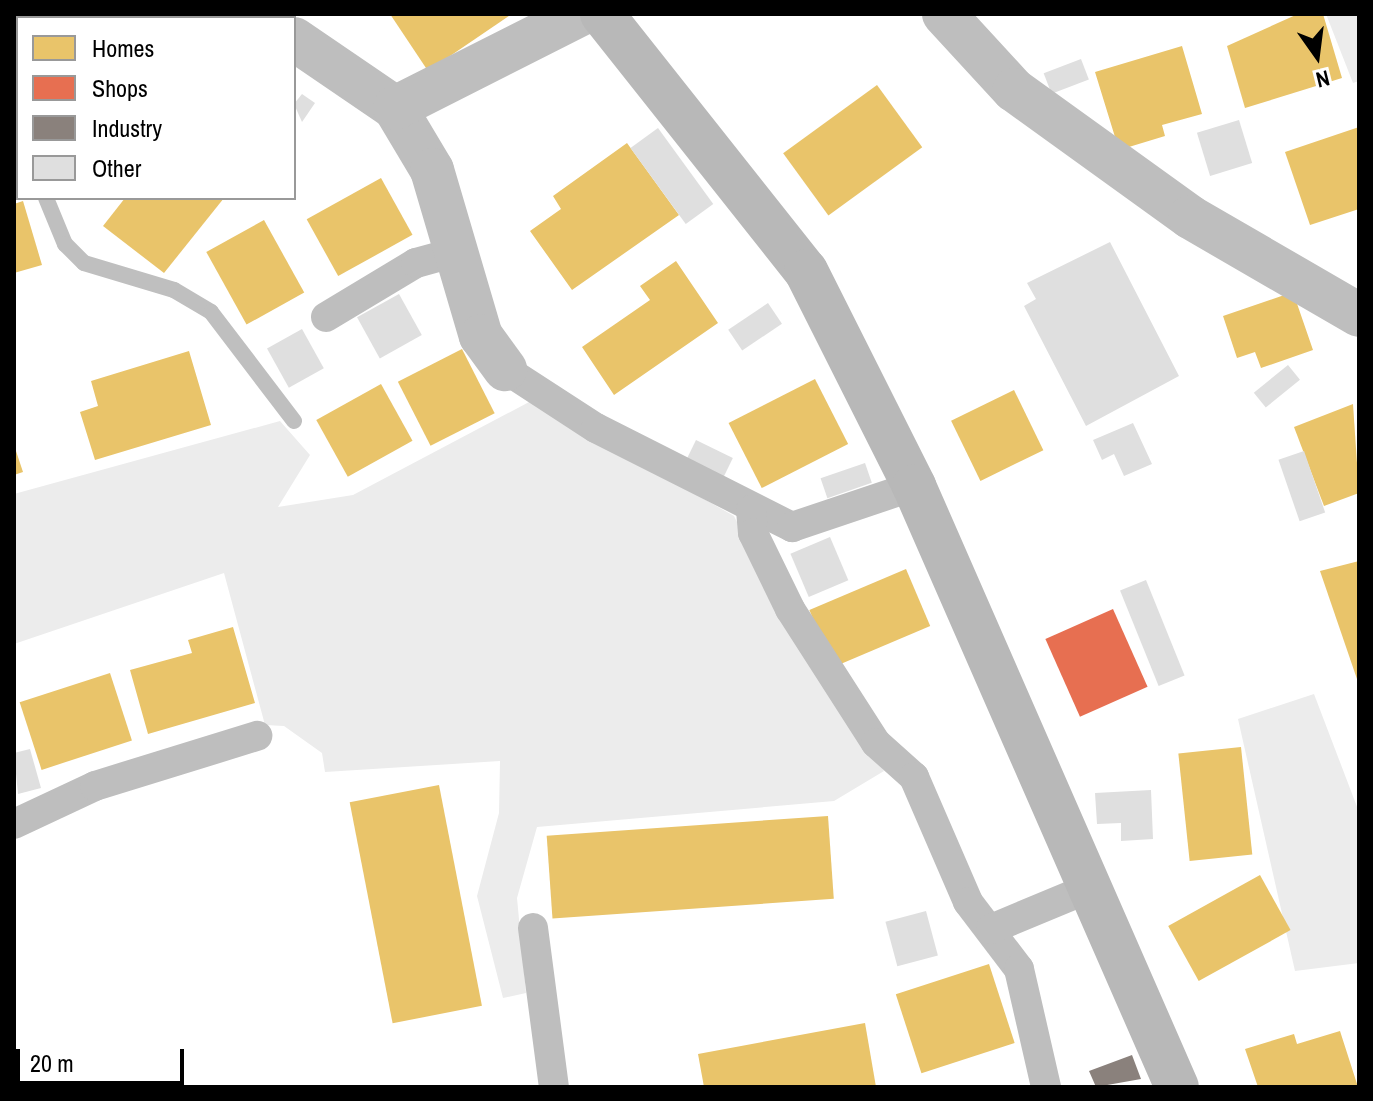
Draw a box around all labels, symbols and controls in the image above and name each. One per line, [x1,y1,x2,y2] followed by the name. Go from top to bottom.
[16,16,296,200] legend
[1277,16,1357,96] north arrow
[92,32,154,64] text: Homes
[1313,63,1333,95] text: N
[92,72,148,104] text: Shops
[92,112,162,144] text: Industry
[92,152,141,184] text: Other
[20,1033,188,1083] scale bar
[30,1047,74,1079] text: 20 m

